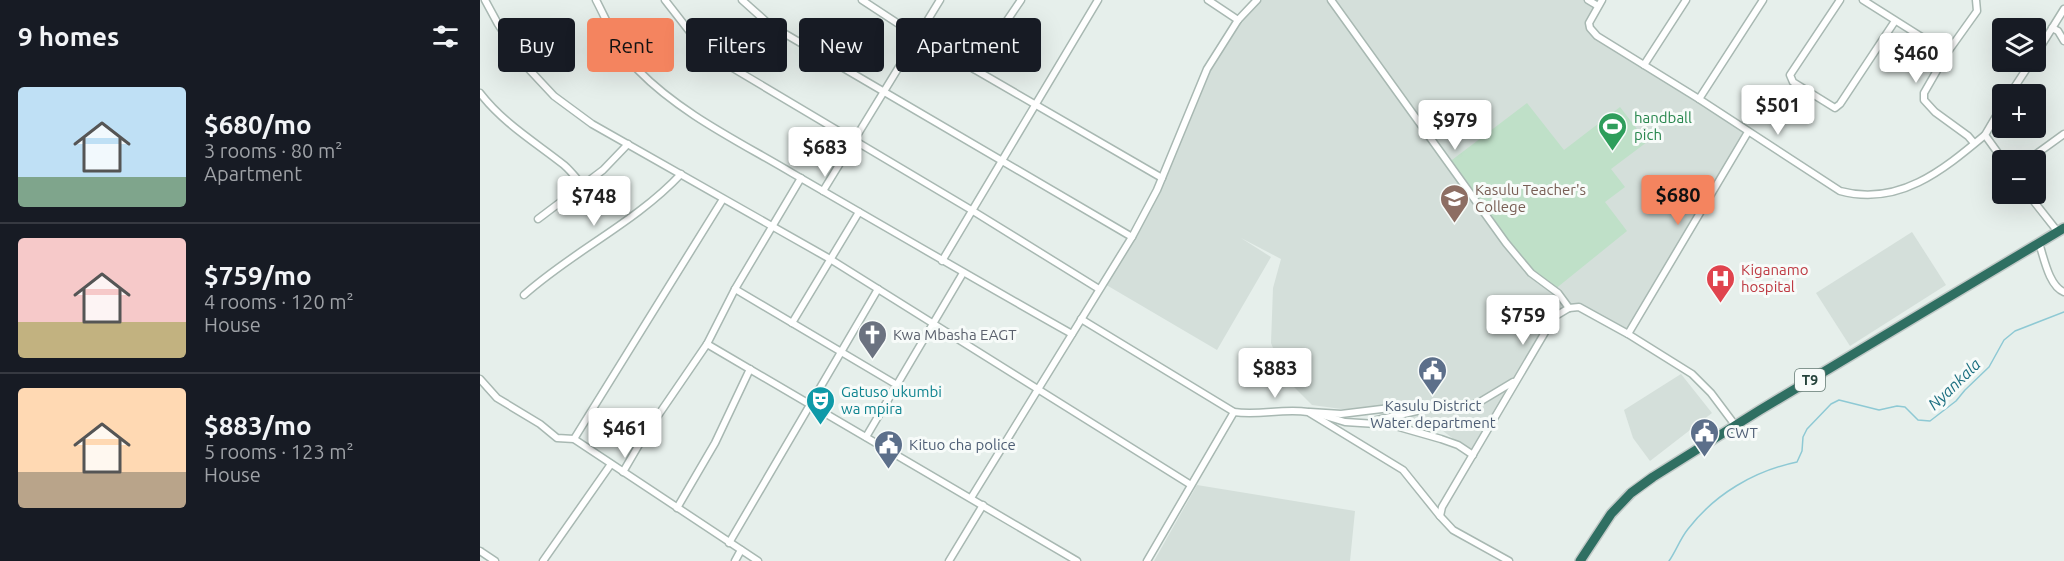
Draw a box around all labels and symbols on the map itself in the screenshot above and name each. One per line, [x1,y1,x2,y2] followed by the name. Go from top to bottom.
[1880,33,1952,84] pin: $460
[1742,85,1814,136] pin: $501
[1419,100,1491,151] pin: $979
[1634,109,1692,143] place label: handball pich
[1597,110,1629,152] sports icon: handball pich
[789,127,861,178] pin: $683
[1642,175,1714,226] pin: $680
[558,176,630,227] pin: $748
[1475,181,1586,215] place label: Kasulu Teacher's College
[1438,182,1470,224] school or university icon: Kasulu Teacher's College
[1741,261,1808,295] place label: Kiganamo hospital
[1704,262,1736,304] hospital icon: Kiganamo hospital
[1487,295,1559,346] pin: $759
[856,318,888,360] church icon: Kwa Mbasha EAGT
[893,326,1017,343] place label: Kwa Mbasha EAGT
[1239,348,1311,399] pin: $883
[1417,354,1449,396] public building icon: Kasulu District Water department
[1924,354,1984,413] water label: Nyankala
[1795,369,1825,391] road number: T9
[841,383,942,417] place label: Gatuso ukumbi wa mpira
[804,384,836,426] theatre icon: Gatuso ukumbi wa mpira
[1370,397,1496,431] place label: Kasulu District Water department
[589,408,661,459] pin: $461
[1689,416,1721,458] public building icon: CWT
[1726,424,1758,441] place label: CWT
[872,428,904,470] public building icon: Kituo cha police
[909,436,1016,453] place label: Kituo cha police

